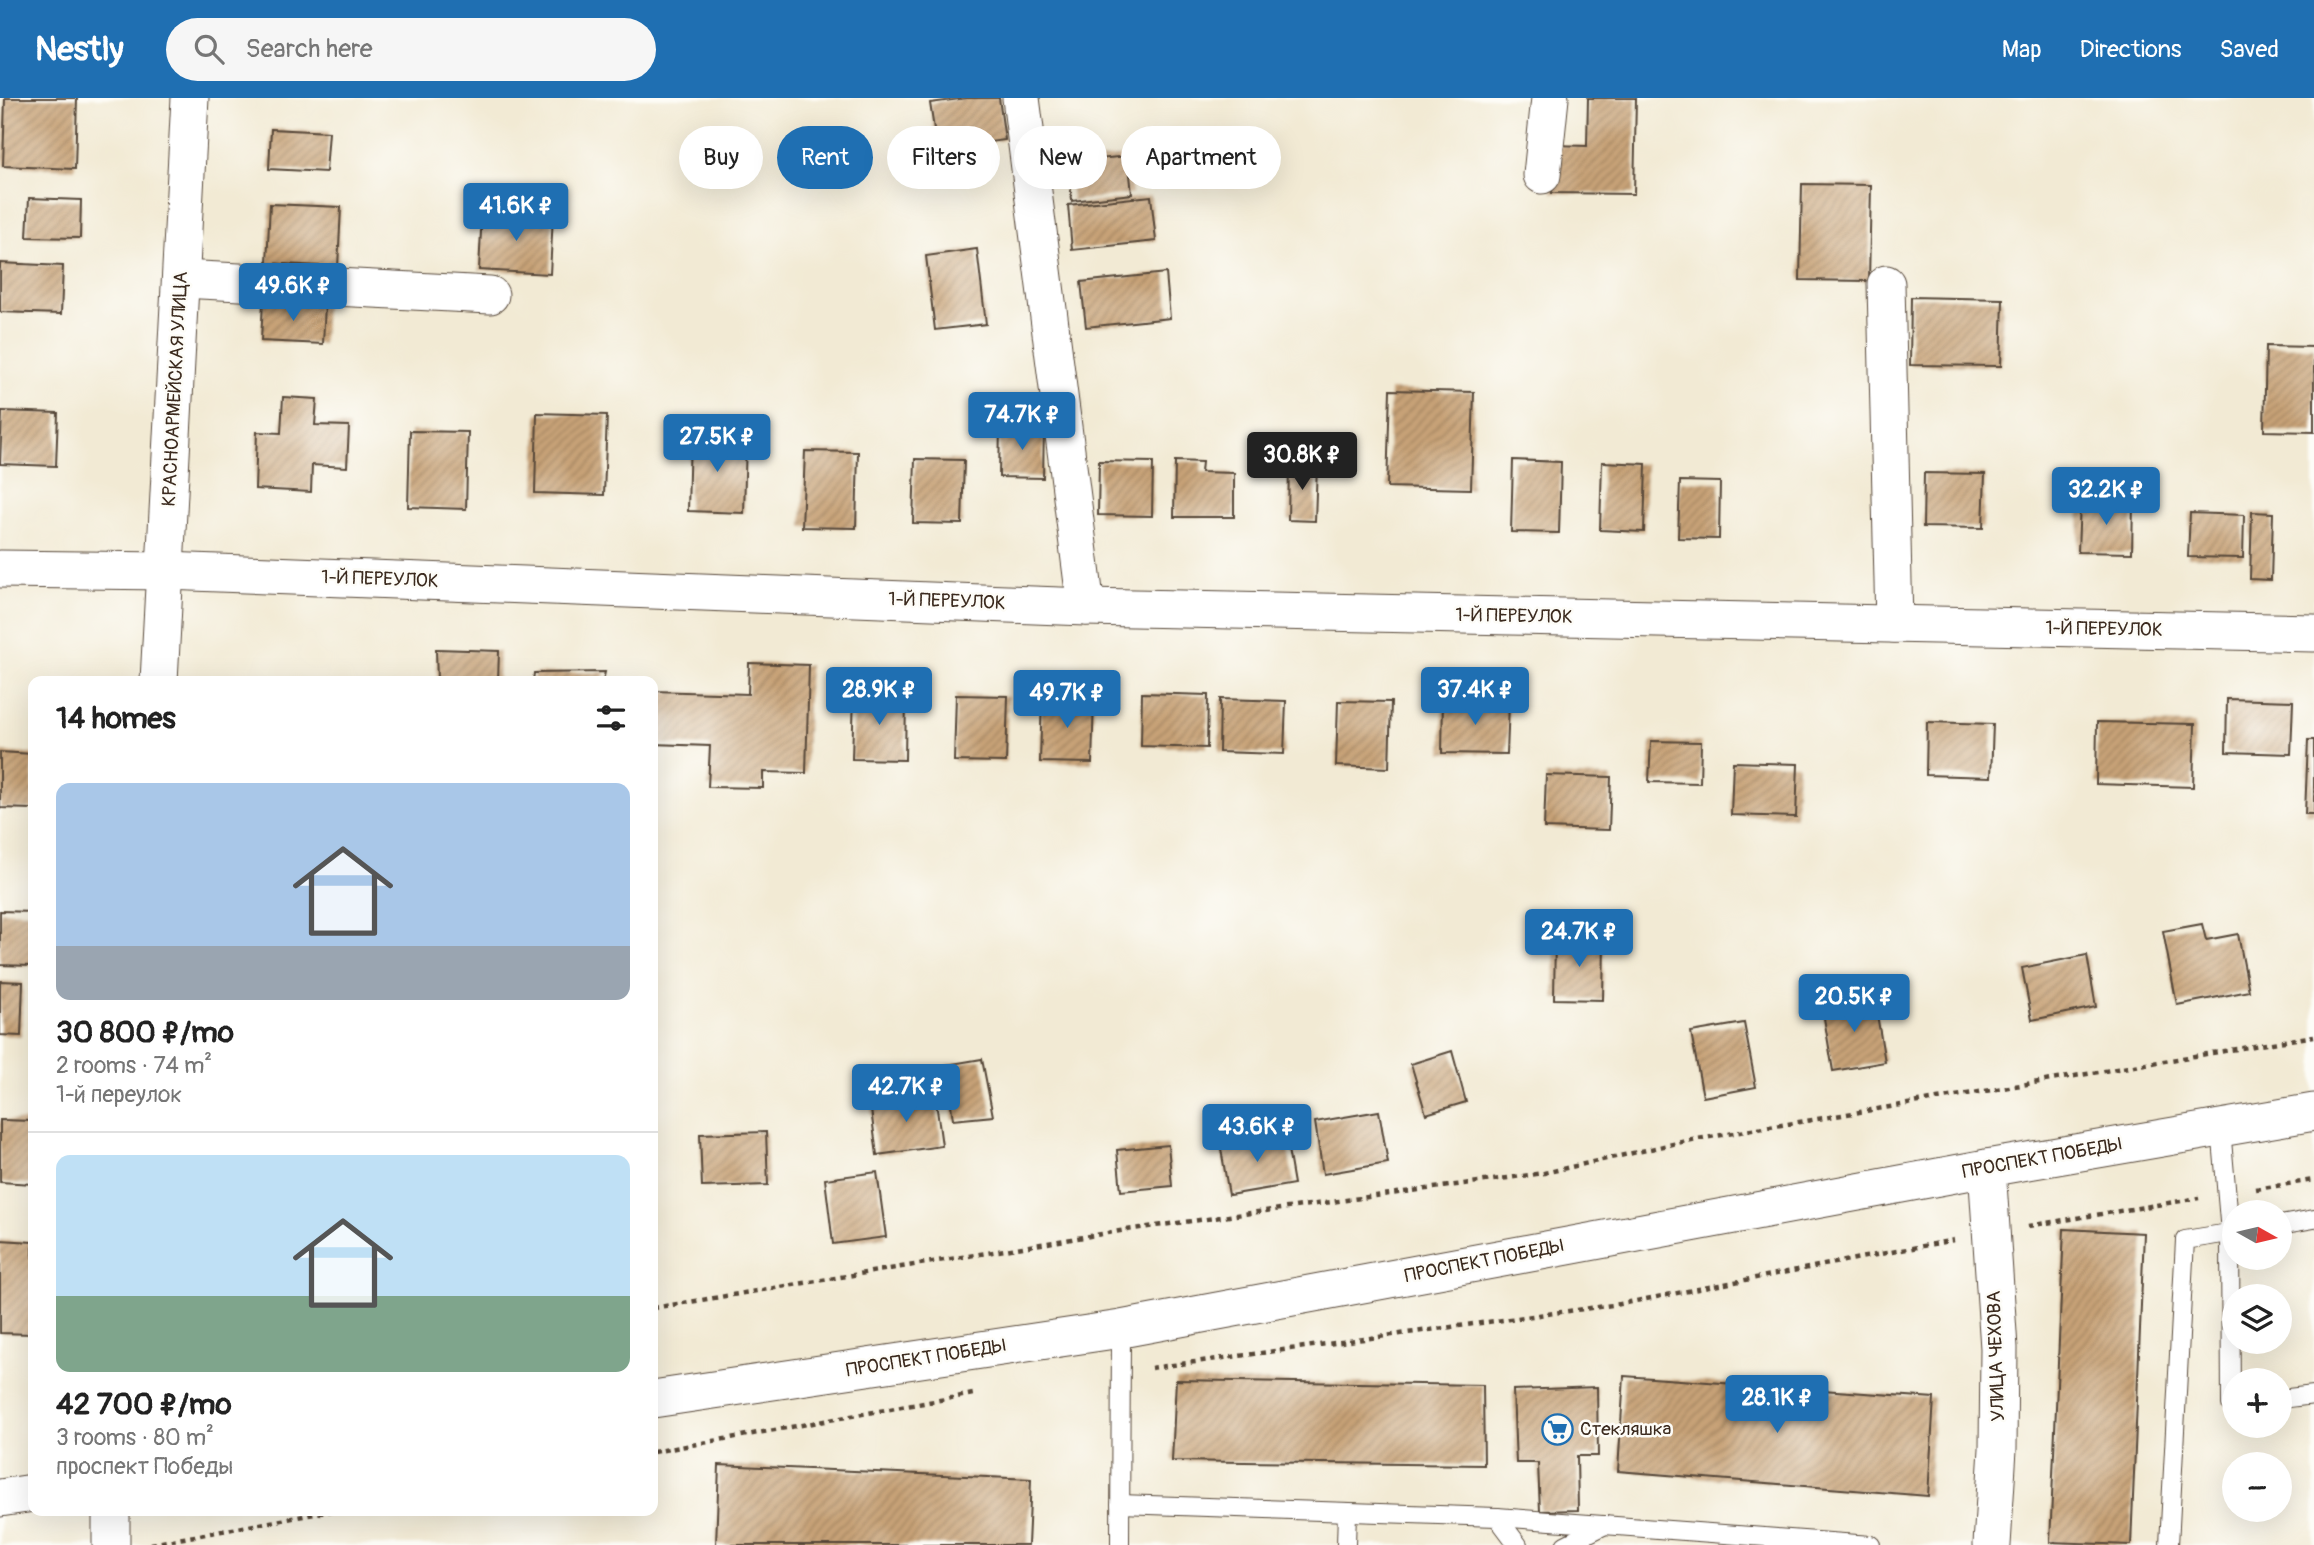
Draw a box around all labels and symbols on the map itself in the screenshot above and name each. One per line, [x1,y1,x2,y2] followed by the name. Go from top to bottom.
[451,184,581,243] pin: 41.6K ₽
[228,264,358,323] pin: 49.6K ₽
[157,271,193,507] street label: КРАСНОАРМЕЙСКАЯ УЛИЦА
[957,392,1087,452] pin: 74.7K ₽
[652,414,782,474] pin: 27.5K ₽
[1237,432,1367,492] pin: 30.8K ₽
[2041,468,2171,527] pin: 32.2K ₽
[321,565,439,593] street label: 1-Й ПЕРЕУЛОК
[888,587,1006,615] street label: 1-Й ПЕРЕУЛОК
[1455,603,1573,629] street label: 1-Й ПЕРЕУЛОК
[2045,616,2163,642] street label: 1-Й ПЕРЕУЛОК
[814,668,944,727] pin: 28.9K ₽
[1410,668,1540,727] pin: 37.4K ₽
[1002,670,1132,730] pin: 49.7K ₽
[1514,910,1644,969] pin: 24.7K ₽
[1789,974,1919,1034] pin: 20.5K ₽
[841,1065,971,1124] pin: 42.7K ₽
[1192,1104,1322,1164] pin: 43.6K ₽
[1960,1132,2124,1184] street label: ПРОСПЕКТ ПОБЕДЫ
[2222,1200,2292,1270] north arrow
[1403,1234,1566,1288] street label: ПРОСПЕКТ ПОБЕДЫ
[1982,1290,2010,1422] street label: УЛИЦА ЧЕХОВА
[844,1333,1008,1382] street label: ПРОСПЕКТ ПОБЕДЫ
[1712,1376,1842,1435] pin: 28.1K ₽
[1540,1412,1574,1446] supermarket icon: Стекляшка
[1580,1417,1672,1441] place label: Стекляшка

